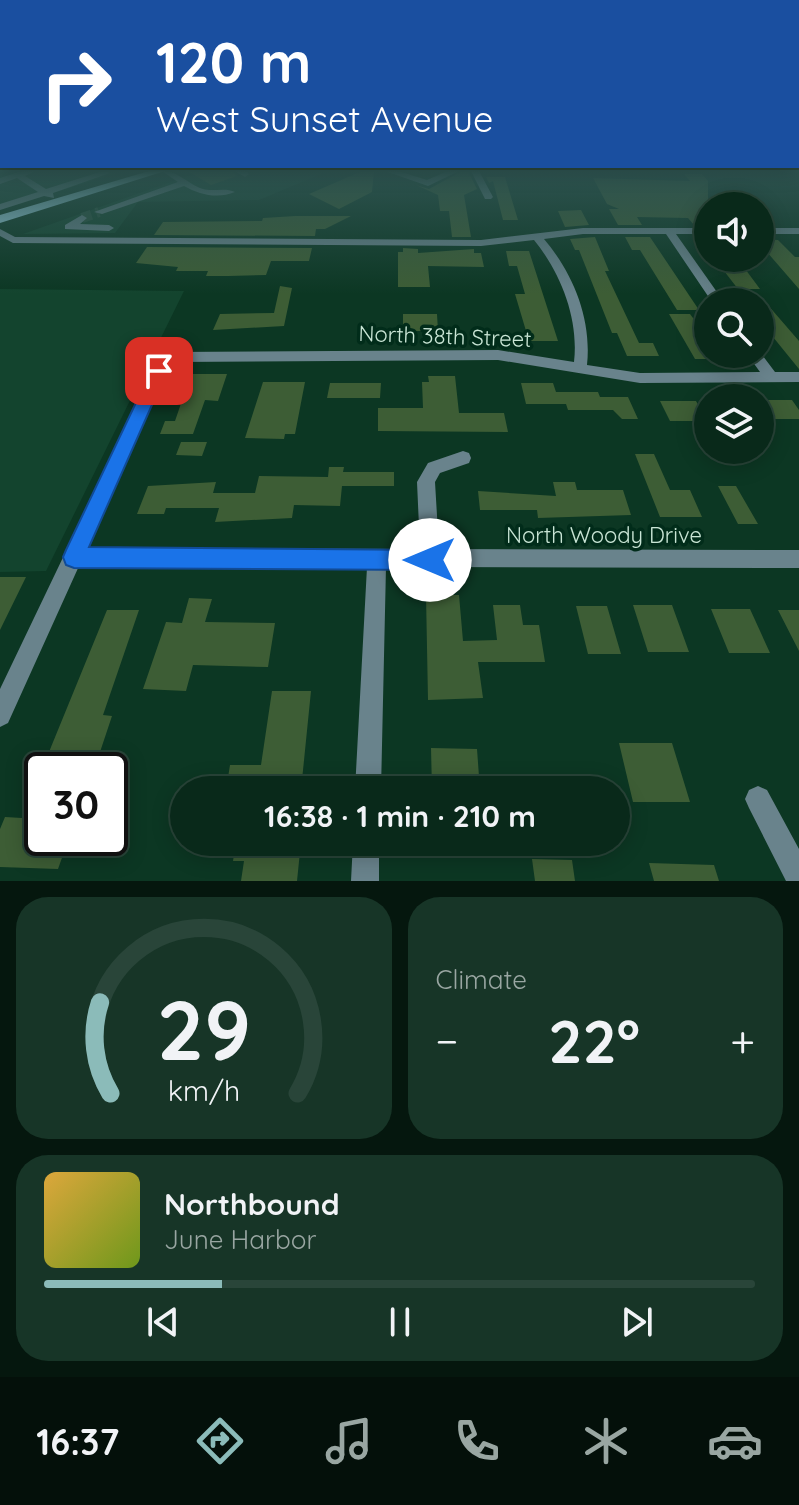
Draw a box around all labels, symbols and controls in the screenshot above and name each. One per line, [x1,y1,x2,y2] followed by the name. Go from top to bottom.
[156,27,311,97] text: 120 m
[24,32,128,136] icon: right
[156,96,493,141] text: West Sunset Avenue
[694,192,774,464] map controls
[694,192,774,272] button: sound
[694,288,774,368] button: search
[358,319,532,353] street label: North 38th Street
[125,337,193,405] pin
[137,349,181,393] icon: arrive
[694,384,774,464] button: layers
[388,518,472,602] position arrow
[506,521,702,549] street label: North Woody Drive
[24,752,128,856] speed limit sign: 30
[264,797,536,835] text: 16:38 · 1 min · 210 m
[436,963,527,996] text: Climate
[156,977,251,1081] text: 29
[548,1003,640,1078] text: 22°
[436,1013,458,1068] text: −
[730,1013,755,1068] text: +
[167,1072,240,1108] text: km/h
[164,1185,340,1223] text: Northbound
[164,1223,316,1256] text: June Harbor
[141,1300,185,1344] icon: previous
[378,1300,422,1344] icon: pause
[615,1300,659,1344] icon: next
[192,1413,248,1469] icon: directions
[321,1413,377,1469] icon: music
[449,1413,505,1469] icon: phone
[578,1413,634,1469] icon: climate
[707,1413,763,1469] icon: car
[36,1419,119,1464] text: 16:37

